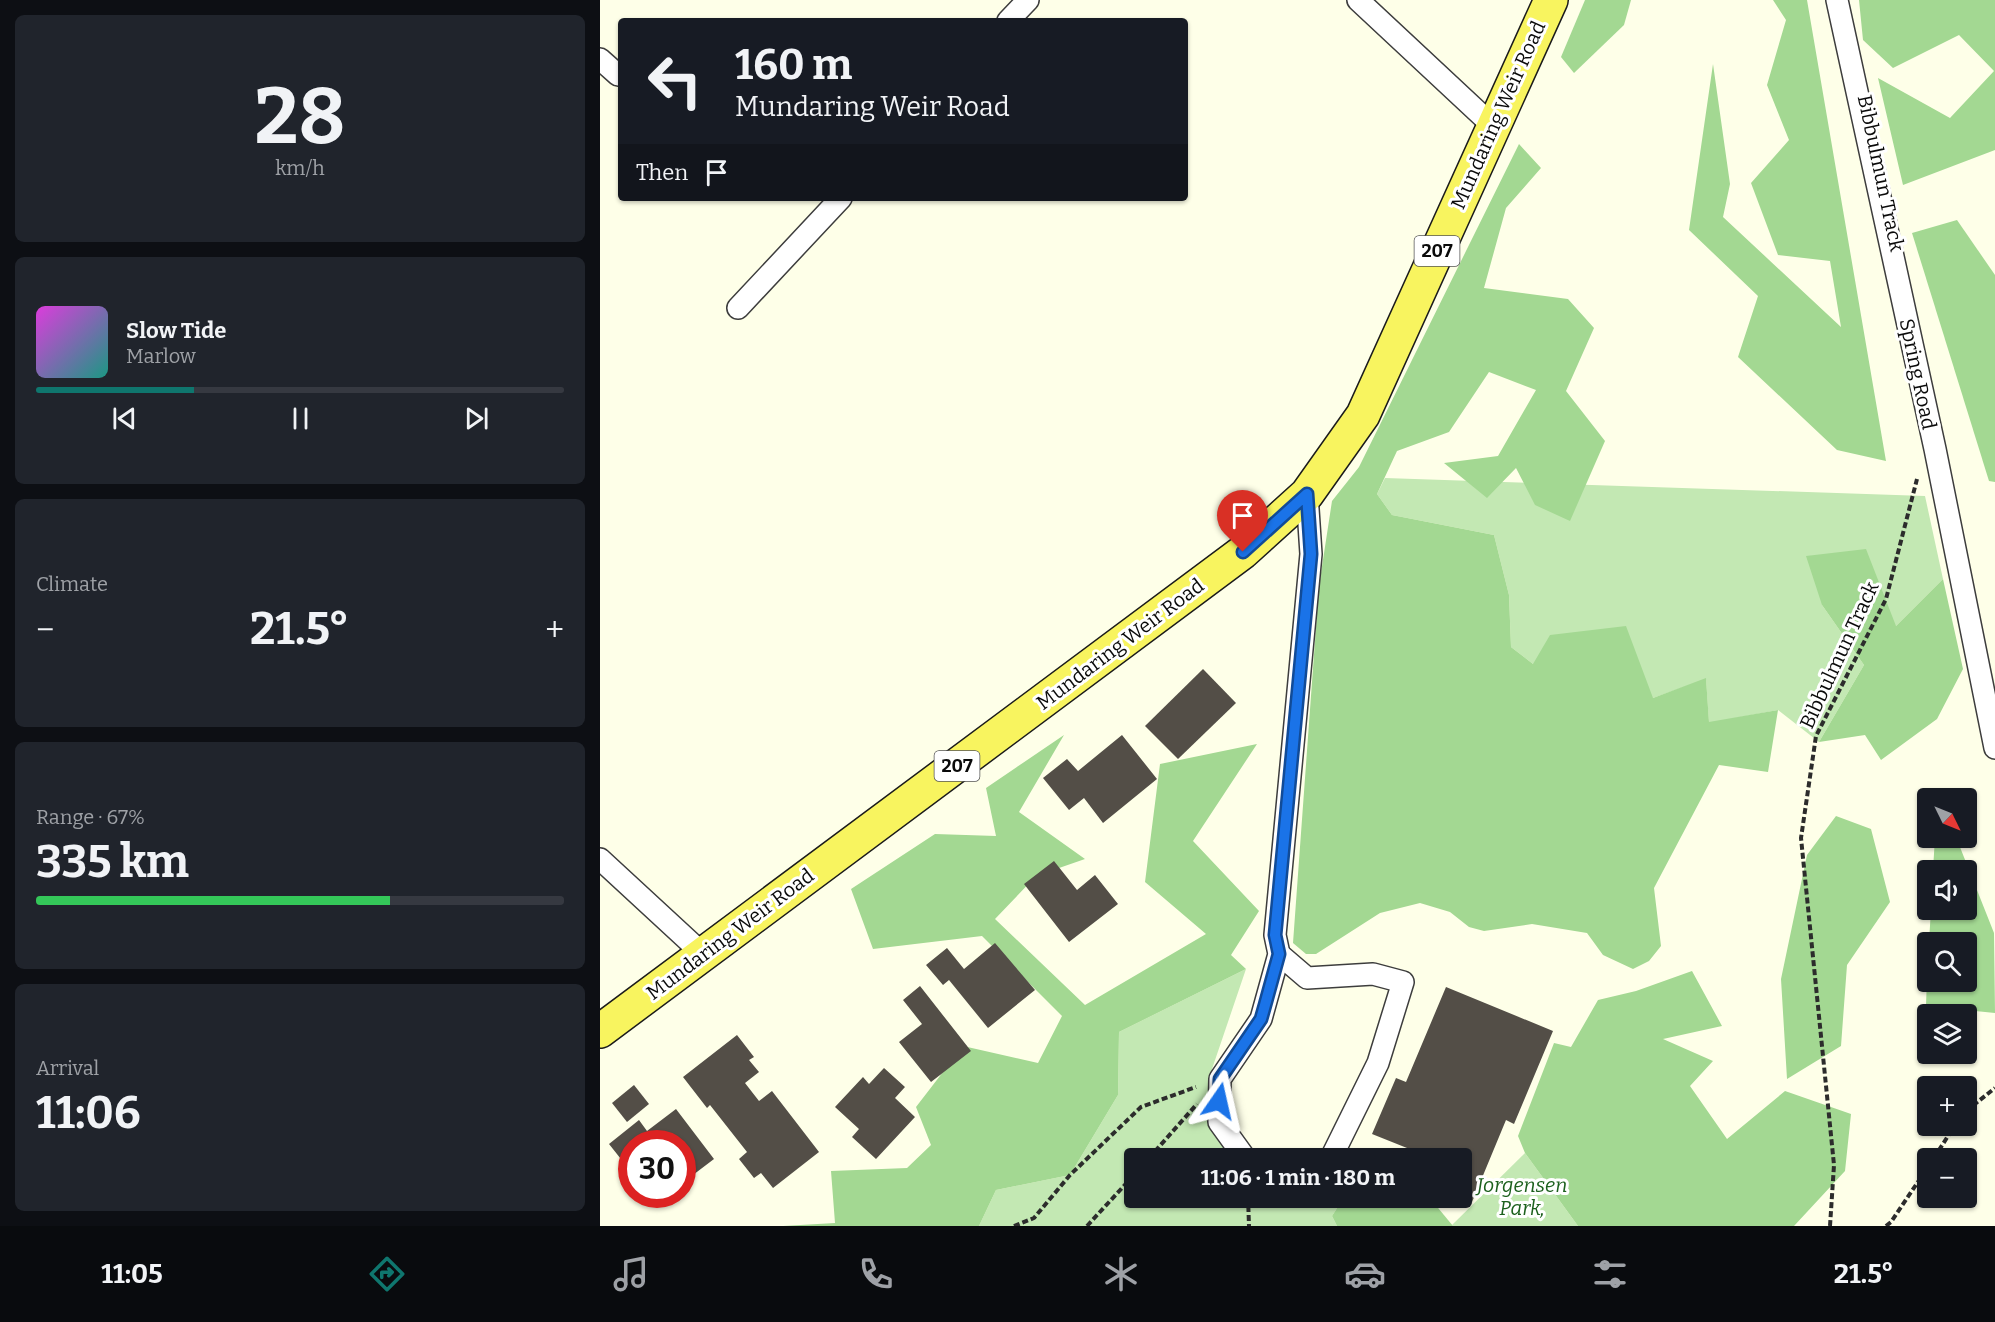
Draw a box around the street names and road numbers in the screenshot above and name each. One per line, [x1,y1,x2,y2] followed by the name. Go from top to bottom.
[1446,17,1550,213] street label: Mundaring Weir Road
[1853,92,1909,254] street label: Bibbulmun Track
[1414,236,1460,266] road number: 207
[1895,316,1941,432] street label: Spring Road
[1031,573,1209,715] street label: Mundaring Weir Road
[1794,577,1884,732] street label: Bibbulmun Track
[934,751,980,781] road number: 207
[641,863,819,1005] street label: Mundaring Weir Road

